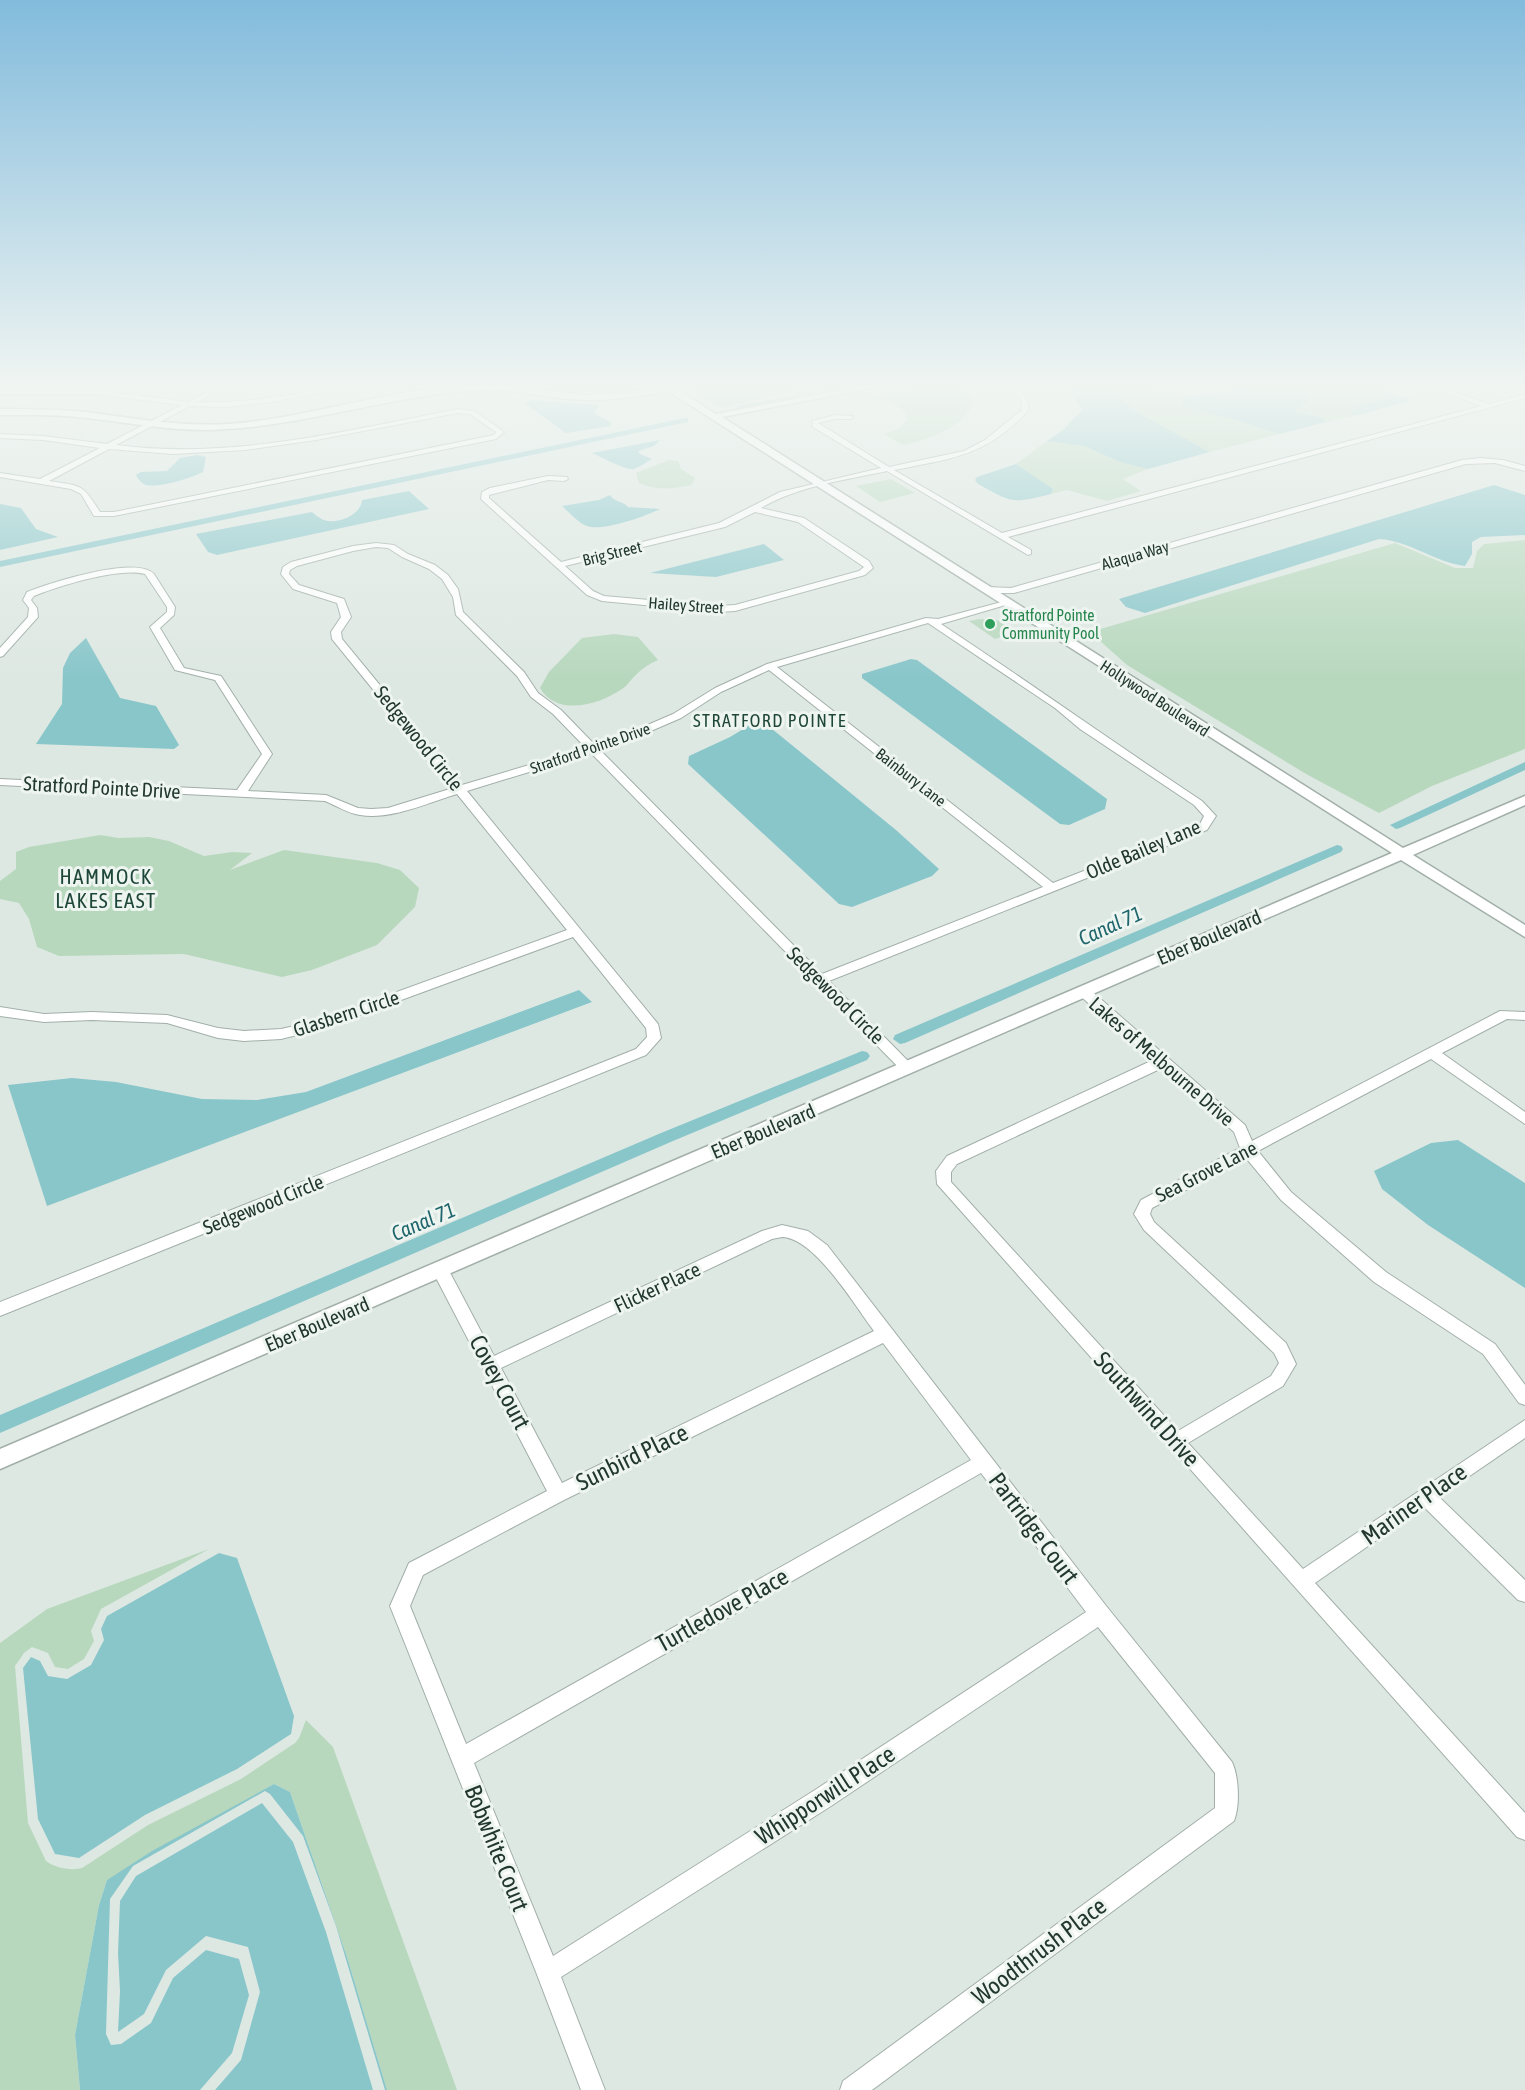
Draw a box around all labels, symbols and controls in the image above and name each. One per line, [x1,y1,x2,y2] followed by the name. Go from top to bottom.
[581,537,644,570] street label: Brig Street
[1099,537,1172,574] street label: Alaqua Way
[648,593,725,618] street label: Hailey Street
[1002,606,1100,643] place label: Stratford Pointe Community Pool
[983,617,997,631] marker: Stratford Pointe Community Pool
[1097,656,1213,741] street label: Hollywood Boulevard
[370,681,468,795] street label: Sedgewood Circle
[693,710,847,731] district label: STRATFORD POINTE
[528,719,652,777] street label: Stratford Pointe Drive
[872,744,950,811] street label: Bainbury Lane
[23,771,181,803] street label: Stratford Pointe Drive
[1082,815,1204,883] street label: Olde Bailey Lane
[55,864,157,912] district label: HAMMOCK LAKES EAST
[1074,900,1146,950] water label: Canal 71
[1153,905,1265,969] street label: Eber Boulevard
[783,942,889,1048] street label: Sedgewood Circle
[290,985,402,1041] street label: Glasbern Circle
[1085,992,1239,1130] street label: Lakes of Melbourne Drive
[707,1099,819,1163] street label: Eber Boulevard
[1151,1136,1261,1206] street label: Sea Grove Lane
[199,1169,327,1239] street label: Sedgewood Circle
[387,1197,459,1245] water label: Canal 71
[610,1257,704,1317] street label: Flicker Place
[261,1292,373,1356] street label: Eber Boulevard
[464,1330,536,1434] street label: Covey Court
[1089,1346,1205,1472] street label: Southwind Drive
[572,1418,692,1496] street label: Sunbird Place
[1356,1458,1472,1550] street label: Mariner Place
[984,1467,1084,1589] street label: Partridge Court
[651,1563,793,1657] street label: Turtledove Place
[750,1740,900,1850] street label: Whipporwill Place
[459,1781,535,1915] street label: Bobwhite Court
[967,1892,1111,2010] street label: Woodthrush Place

